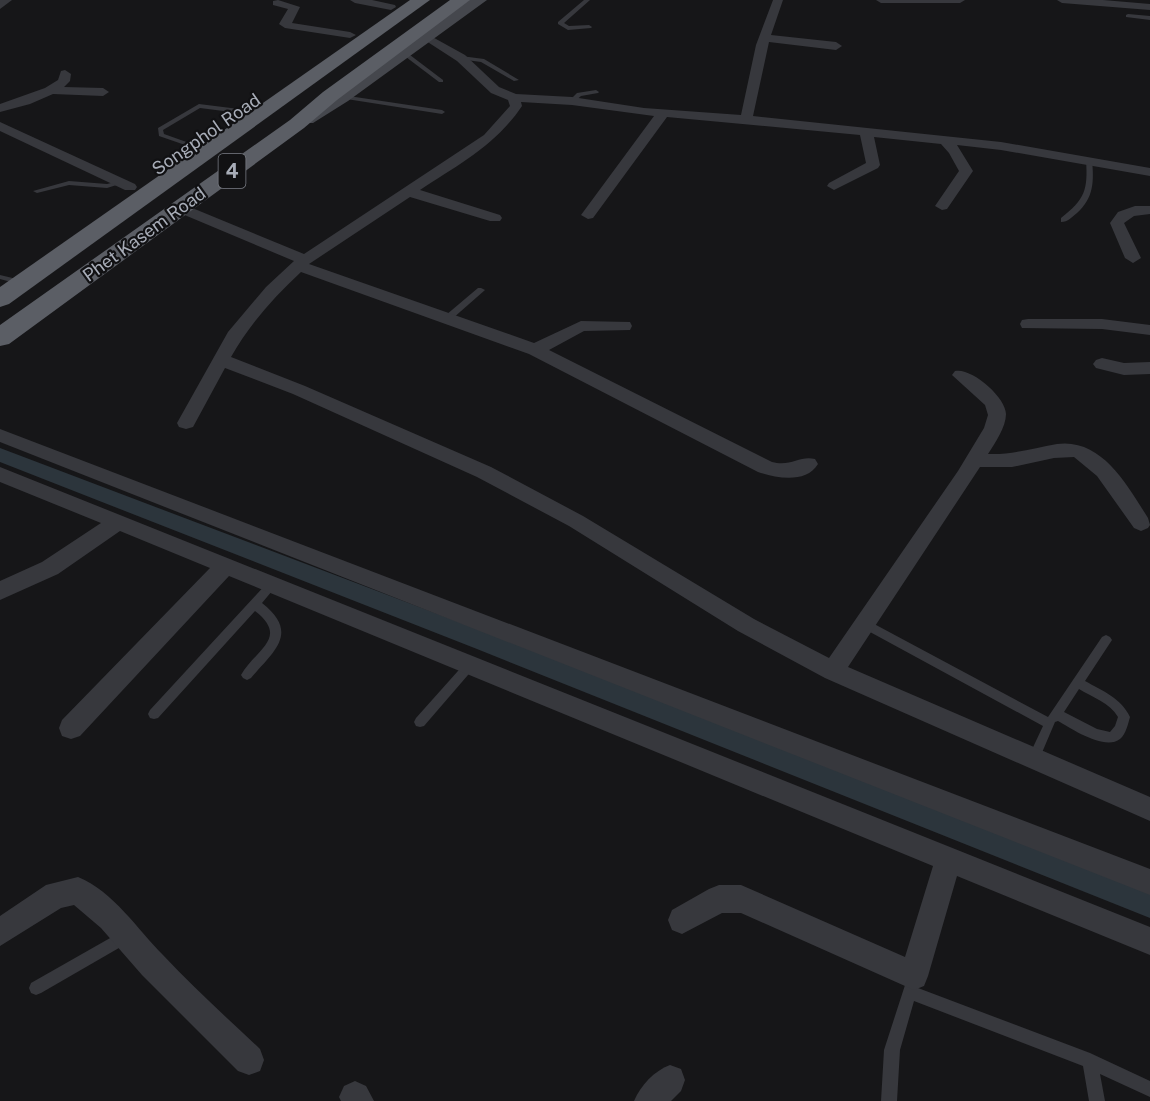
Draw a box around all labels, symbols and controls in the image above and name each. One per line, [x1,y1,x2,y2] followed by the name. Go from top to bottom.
[148,89,264,179] street label: Songphol Road
[218,154,246,188] road number: 4
[78,182,210,286] street label: Phet Kasem Road

